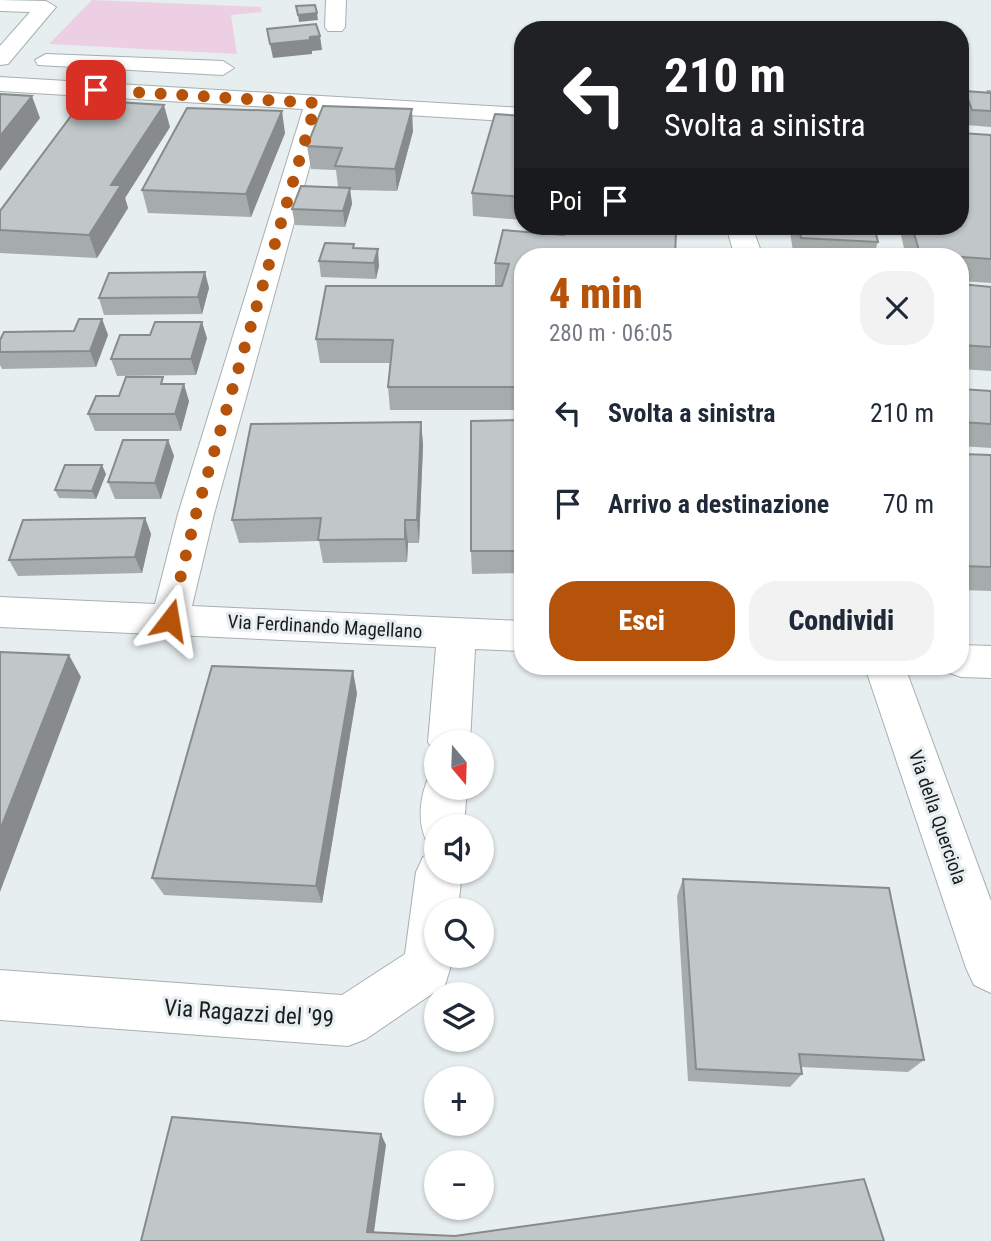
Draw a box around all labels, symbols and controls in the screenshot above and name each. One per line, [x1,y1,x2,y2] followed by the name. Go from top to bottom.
[664,47,786,104] text: 210 m
[549,49,640,140] icon: left
[66,60,126,120] pin
[77,71,115,109] icon: arrive
[664,106,866,144] text: Svolta a sinistra
[596,182,634,220] icon: arrive
[549,186,582,216] text: Poi
[549,269,643,318] text: 4 min
[860,271,934,345] button: close
[549,320,673,347] text: 280 m · 06:05
[549,394,587,432] icon: left
[608,398,775,428] text: Svolta a sinistra
[870,398,934,428] text: 210 m
[549,485,587,523] icon: arrive
[608,489,829,519] text: Arrivo a destinazione
[883,489,934,519] text: 70 m
[549,581,735,661] button: Esci
[749,581,934,661] button: Condividi
[133,583,207,657] position arrow
[227,610,423,643] street label: Via Ferdinando Magellano
[424,730,494,800] north arrow
[424,730,494,1220] map controls
[904,747,971,887] street label: Via della Querciola
[424,814,494,884] button: sound
[424,898,494,968] button: search
[424,982,494,1052] button: layers
[163,994,335,1033] street label: Via Ragazzi del '99
[424,1066,494,1136] button: +
[424,1150,494,1220] button: −

